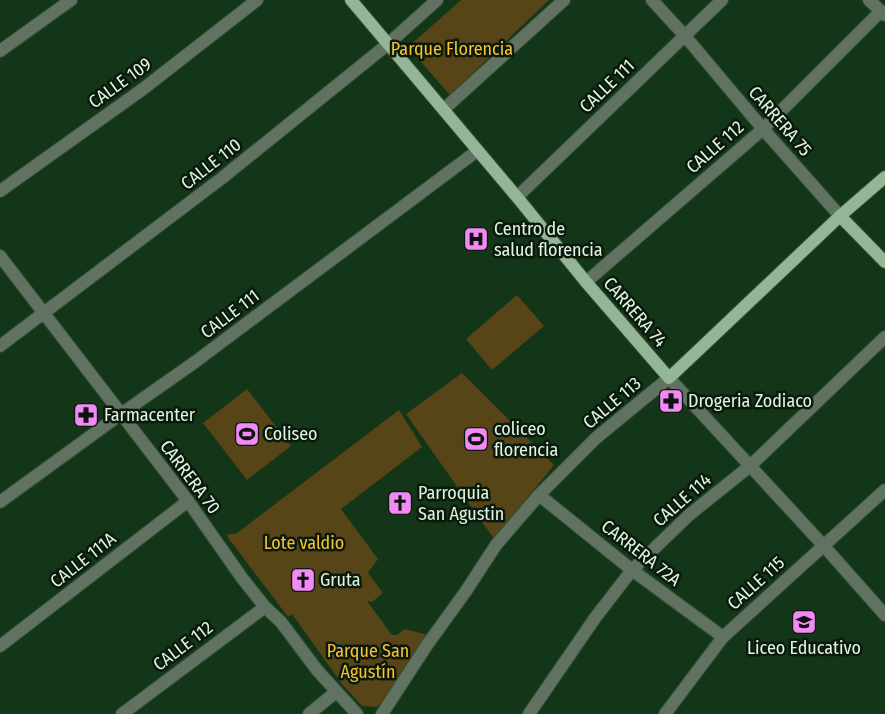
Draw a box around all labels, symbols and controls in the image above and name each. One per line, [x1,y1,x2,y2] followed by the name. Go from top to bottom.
[391,38,513,60] park label: Parque Florencia
[84,53,156,113] street label: CALLE 109
[575,55,639,117] street label: CALLE 111
[744,82,816,160] street label: CARRERA 75
[682,116,748,178] street label: CALLE 112
[176,134,246,194] street label: CALLE 110
[494,218,603,261] place label: Centro de salud florencia
[463,226,489,252] hospital icon: Centro de salud florencia
[599,272,672,352] street label: CARRERA 74
[196,285,264,343] street label: CALLE 111
[578,372,646,434] street label: CALLE 113
[658,388,684,414] pharmacy icon: Drogeria Zodiaco
[688,390,812,412] place label: Drogeria Zodiaco
[73,402,99,428] pharmacy icon: Farmacenter
[104,404,196,426] place label: Farmacenter
[494,418,559,461] place label: coliceo florencia
[234,421,260,447] sports icon: Coliseo
[264,423,318,445] place label: Coliseo
[463,426,489,452] sports icon: coliceo florencia
[155,436,225,518] street label: CARRERA 70
[648,469,716,531] street label: CALLE 114
[418,482,504,525] place label: Parroquia San Agustin
[387,490,413,516] church icon: Parroquia San Agustin
[597,515,685,591] street label: CARRERA 72A
[46,527,121,592] street label: CALLE 111A
[264,532,344,554] park label: Lote valdio
[723,552,789,614] street label: CALLE 115
[290,567,316,593] church icon: Gruta
[320,569,361,591] place label: Gruta
[791,609,817,635] school or university icon: Liceo Educativo
[149,616,217,676] street label: CALLE 112
[747,637,861,659] place label: Liceo Educativo
[327,640,409,683] park label: Parque San Agustín

